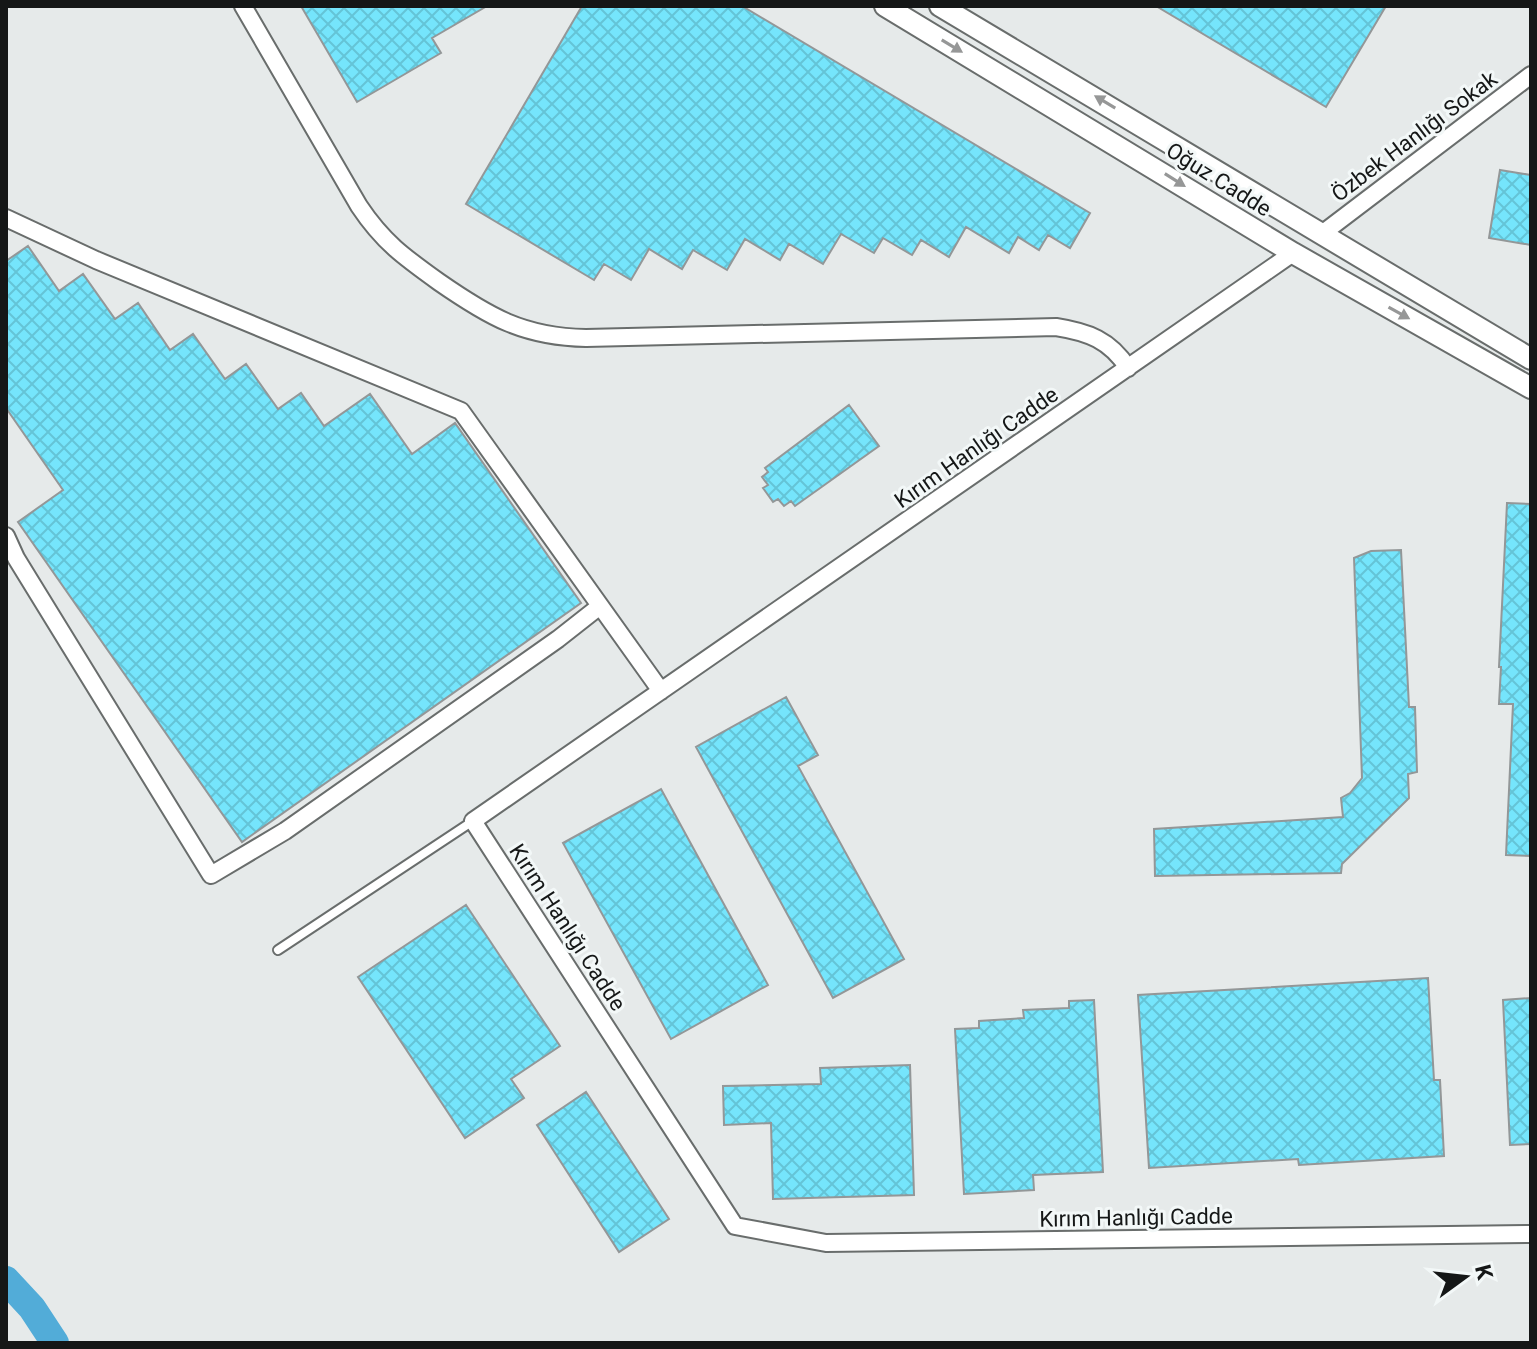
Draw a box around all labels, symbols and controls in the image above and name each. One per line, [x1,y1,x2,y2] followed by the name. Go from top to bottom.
[941,39,963,53] one-way arrow
[1327,66,1503,207] street label: Özbek Hanlığı Sokak
[1094,95,1116,109] one-way arrow
[1162,137,1276,221] street label: Oğuz Cadde
[1164,173,1186,187] one-way arrow
[1387,306,1410,320] one-way arrow
[890,382,1063,513] street label: Kırım Hanlığı Cadde
[504,839,631,1015] street label: Kırım Hanlığı Cadde
[1039,1203,1233,1232] street label: Kırım Hanlığı Cadde
[1425,1237,1505,1317] north arrow
[1470,1262,1498,1283] text: K

